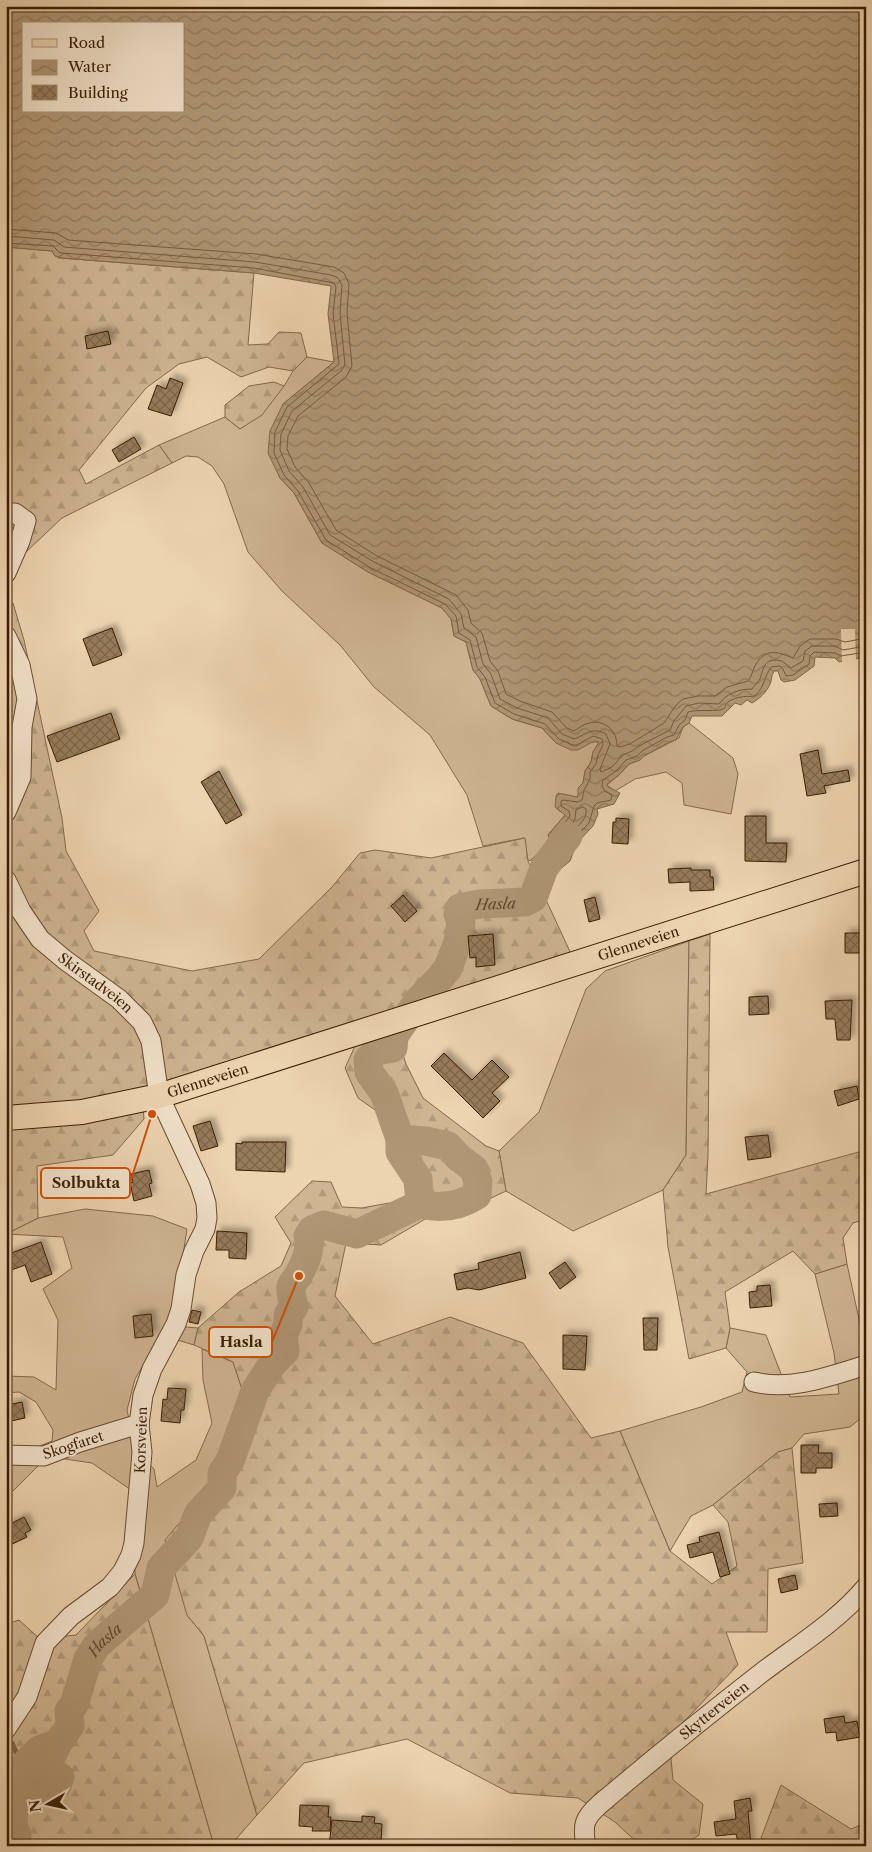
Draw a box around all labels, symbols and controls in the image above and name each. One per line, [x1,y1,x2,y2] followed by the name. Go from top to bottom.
[22,22,185,112] legend
[68,33,105,52] text: Road
[67,57,112,76] text: Water
[68,83,128,102] text: Building
[474,893,516,914] water label: Hasla
[596,922,682,965] street label: Glenneveien
[54,949,137,1017] street label: Skirstadveien
[165,1059,251,1102] street label: Glenneveien
[41,1168,130,1198] callout: Solbukta
[52,1173,121,1192] text: Solbukta
[209,1327,272,1357] callout: Hasla
[219,1332,263,1351] text: Hasla
[131,1406,151,1474] street label: Korsveien
[40,1427,106,1463] street label: Skogfaret
[82,1619,125,1661] water label: Hasla
[676,1677,753,1744] street label: Skytterveien
[22,1780,72,1830] north arrow
[25,1799,45,1813] text: N

